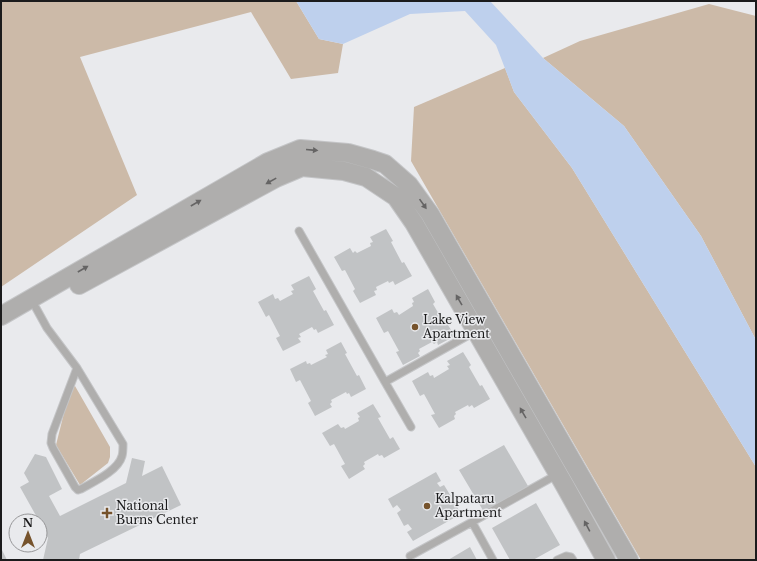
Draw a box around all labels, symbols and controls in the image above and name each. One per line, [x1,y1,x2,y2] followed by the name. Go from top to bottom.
[306,146,318,153] one-way arrow
[265,177,277,184] one-way arrow
[419,199,427,209] one-way arrow
[190,200,202,207] one-way arrow
[77,265,89,272] one-way arrow
[455,294,462,306] one-way arrow
[422,312,490,341] place label: Lake View Apartment
[410,322,420,332] marker: Lake View Apartment
[520,407,527,419] one-way arrow
[434,491,502,520] place label: Kalpataru Apartment
[116,498,198,527] place label: National Burns Center
[422,501,432,511] marker: Kalpataru Apartment
[101,507,113,519] marker: National Burns Center
[8,513,48,553] north arrow
[23,516,34,530] text: N
[584,520,590,532] one-way arrow

